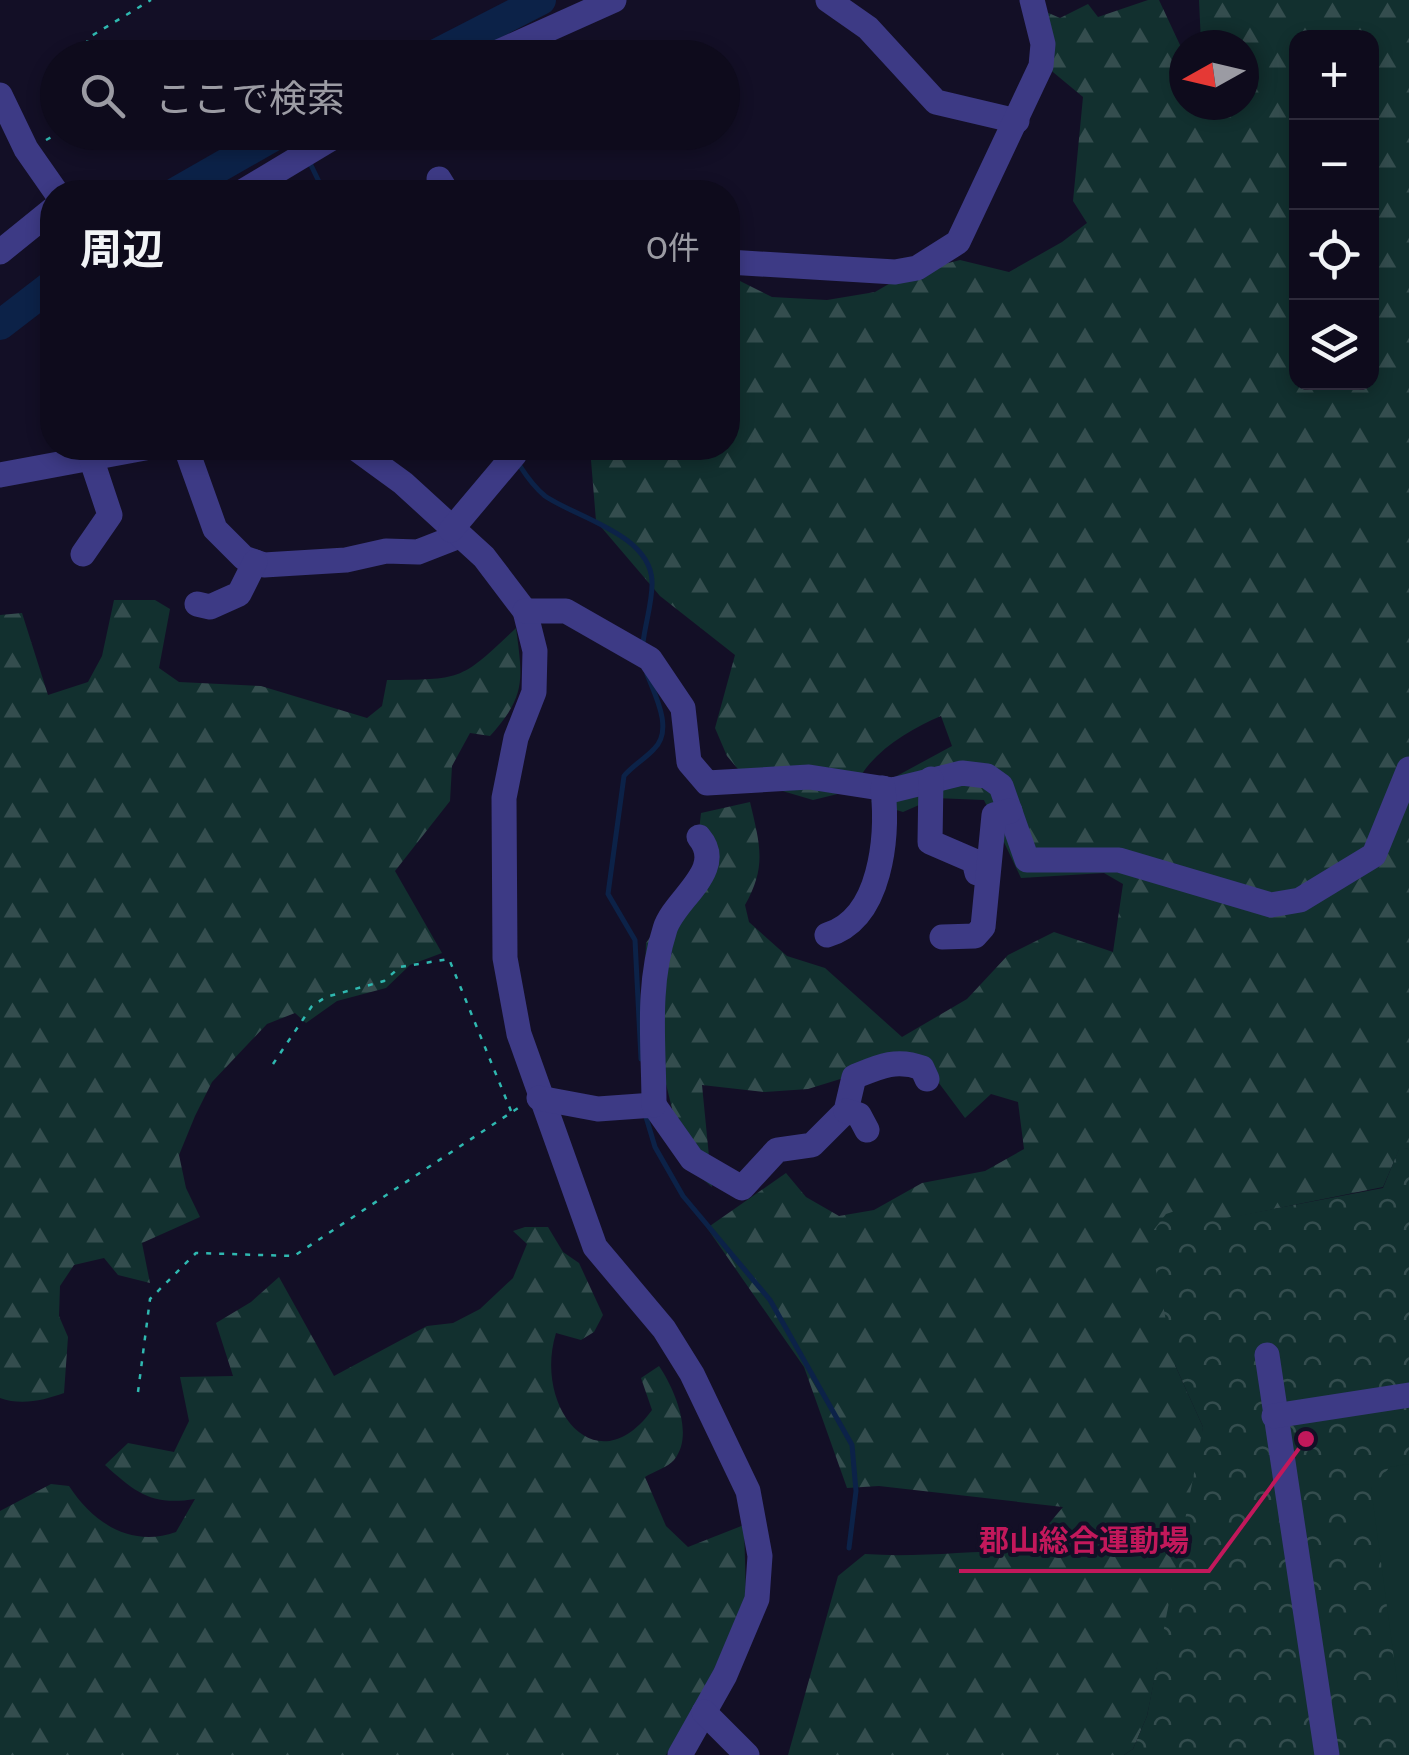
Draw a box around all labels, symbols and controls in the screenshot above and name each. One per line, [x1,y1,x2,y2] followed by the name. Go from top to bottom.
[1169,30,1259,120] north arrow
[1289,30,1379,390] map controls
[1289,30,1379,120] button: +
[40,40,740,150] search box
[75,68,130,123] icon: search
[155,75,345,122] text: ここで検索
[1289,120,1379,210] button: −
[1289,210,1379,300] button: locate
[80,223,164,275] text: 周辺
[646,228,700,267] text: 0件
[1289,300,1379,390] button: layers
[959,1511,1209,1571] callout: 郡山総合運動場
[979,1522,1189,1559] text: 郡山総合運動場

